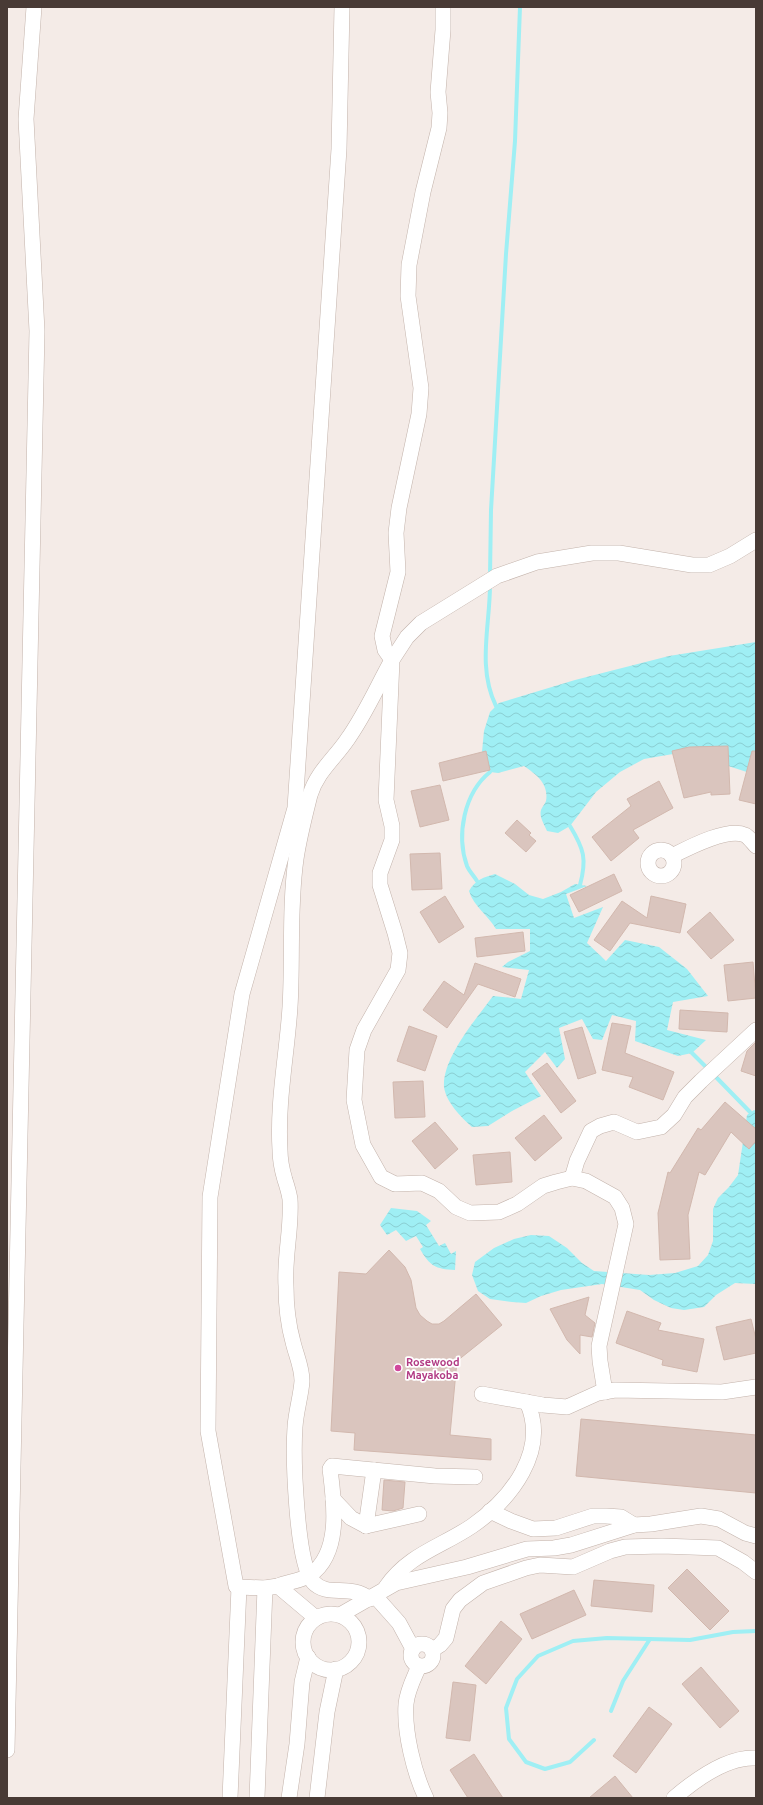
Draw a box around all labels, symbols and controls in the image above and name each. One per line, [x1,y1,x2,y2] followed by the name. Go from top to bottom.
[406,1356,459,1381] place label: Rosewood Mayakoba
[393,1363,403,1373] marker: Rosewood Mayakoba

